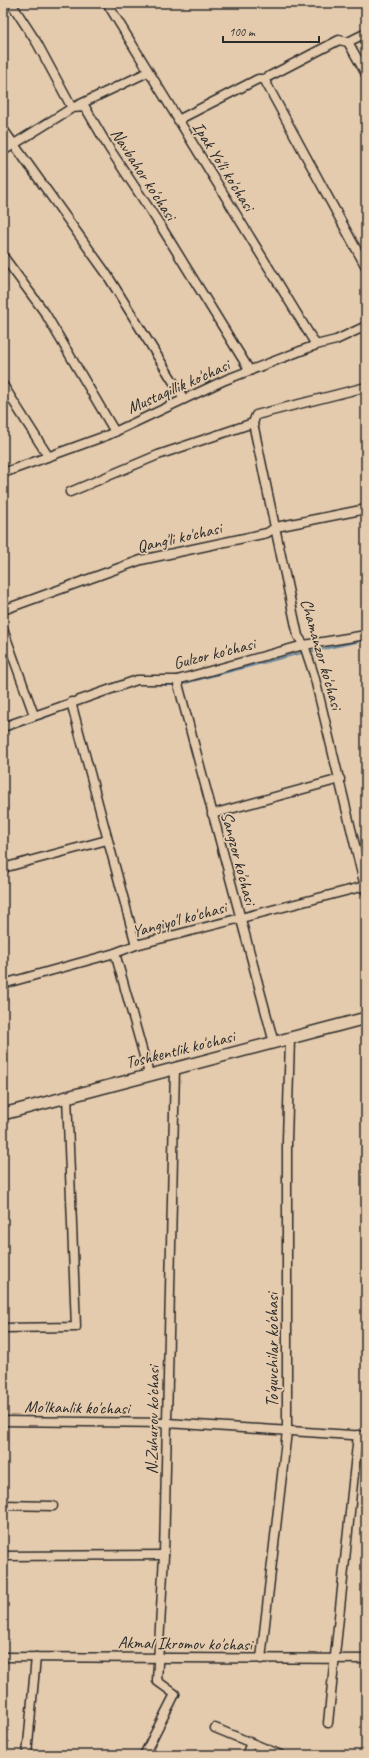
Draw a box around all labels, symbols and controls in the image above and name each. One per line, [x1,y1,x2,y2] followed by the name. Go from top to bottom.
[223,18,319,44] scale bar
[229,24,256,40] text: 100 m
[188,118,260,216] street label: Ipak Yo'li ko'chasi
[106,124,182,226] street label: Navbahor ko'chasi
[124,354,234,418] street label: Mustaqillik ko'chasi
[135,517,225,557] street label: Qang'li ko'chasi
[296,596,348,714] street label: Chamanzor ko'chasi
[171,633,259,674] street label: Gulzor ko'chasi
[216,809,261,909] street label: Sangzor ko'chasi
[130,896,230,942] street label: Yangiyo'l ko'chasi
[123,1025,239,1073] street label: Toshkentlik ko'chasi
[262,1291,283,1407] street label: To'quvchilar ko'chasi
[141,1364,164,1475] street label: N.Zuhurov ko'chasi
[24,1396,132,1419] street label: Mo'lkanlik ko'chasi
[118,1632,254,1655] street label: Akmal Ikromov ko'chasi

